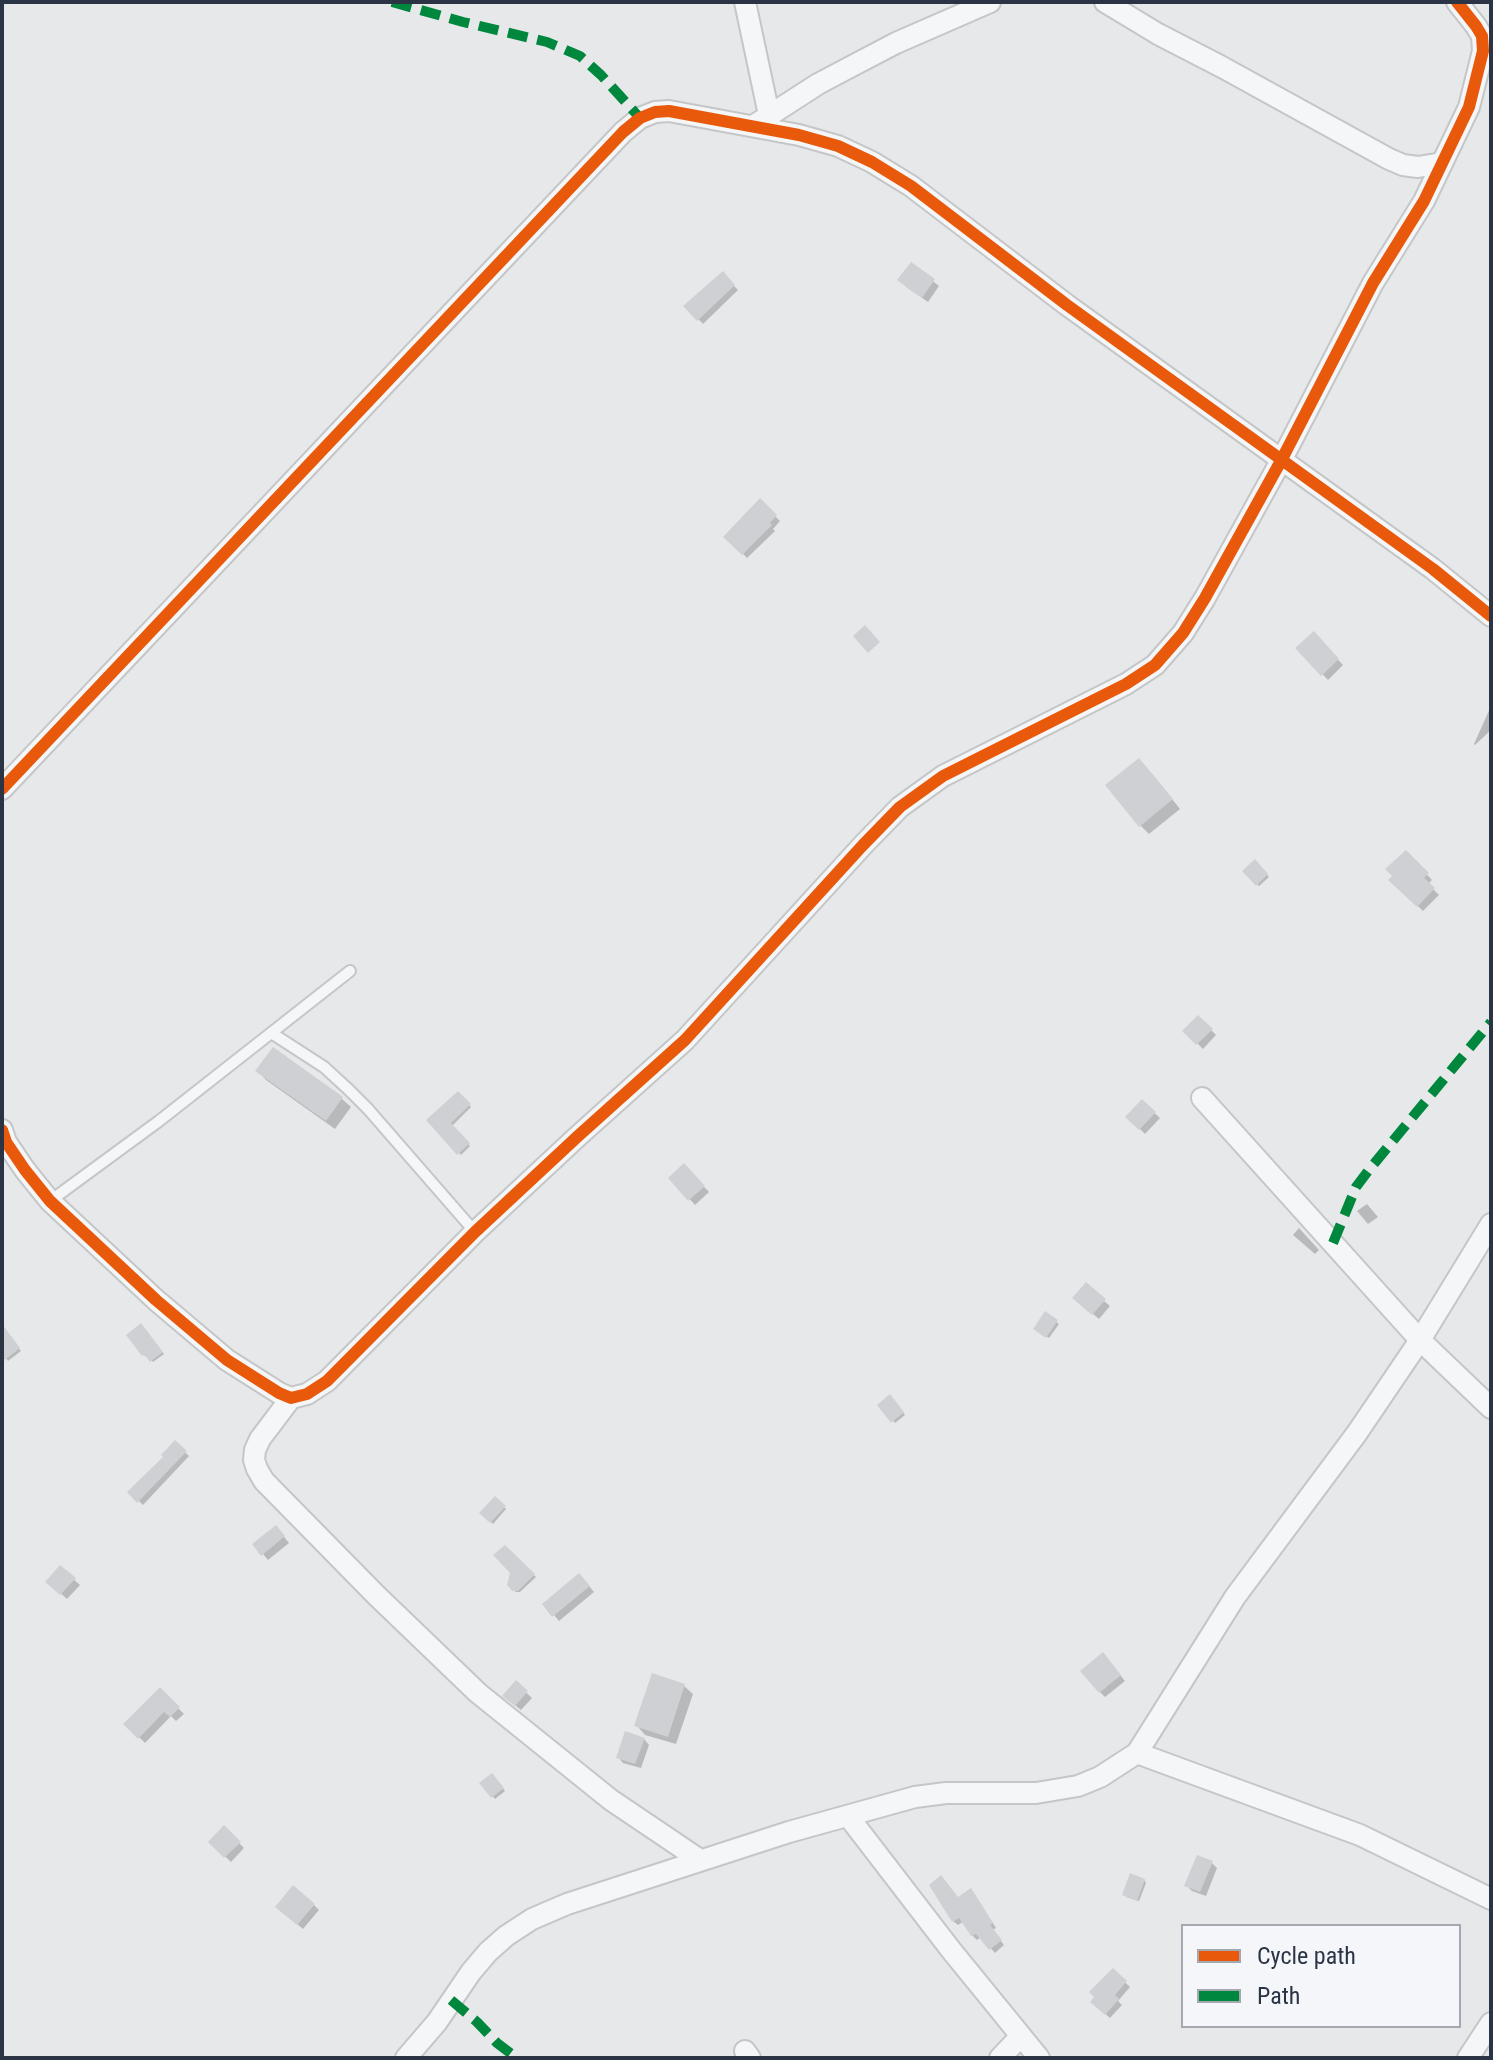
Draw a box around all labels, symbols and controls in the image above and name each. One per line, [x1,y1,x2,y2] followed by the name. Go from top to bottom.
[1181,1924,1461,2028] legend
[1257,1942,1356,1970] text: Cycle path
[1257,1982,1300,2010] text: Path

